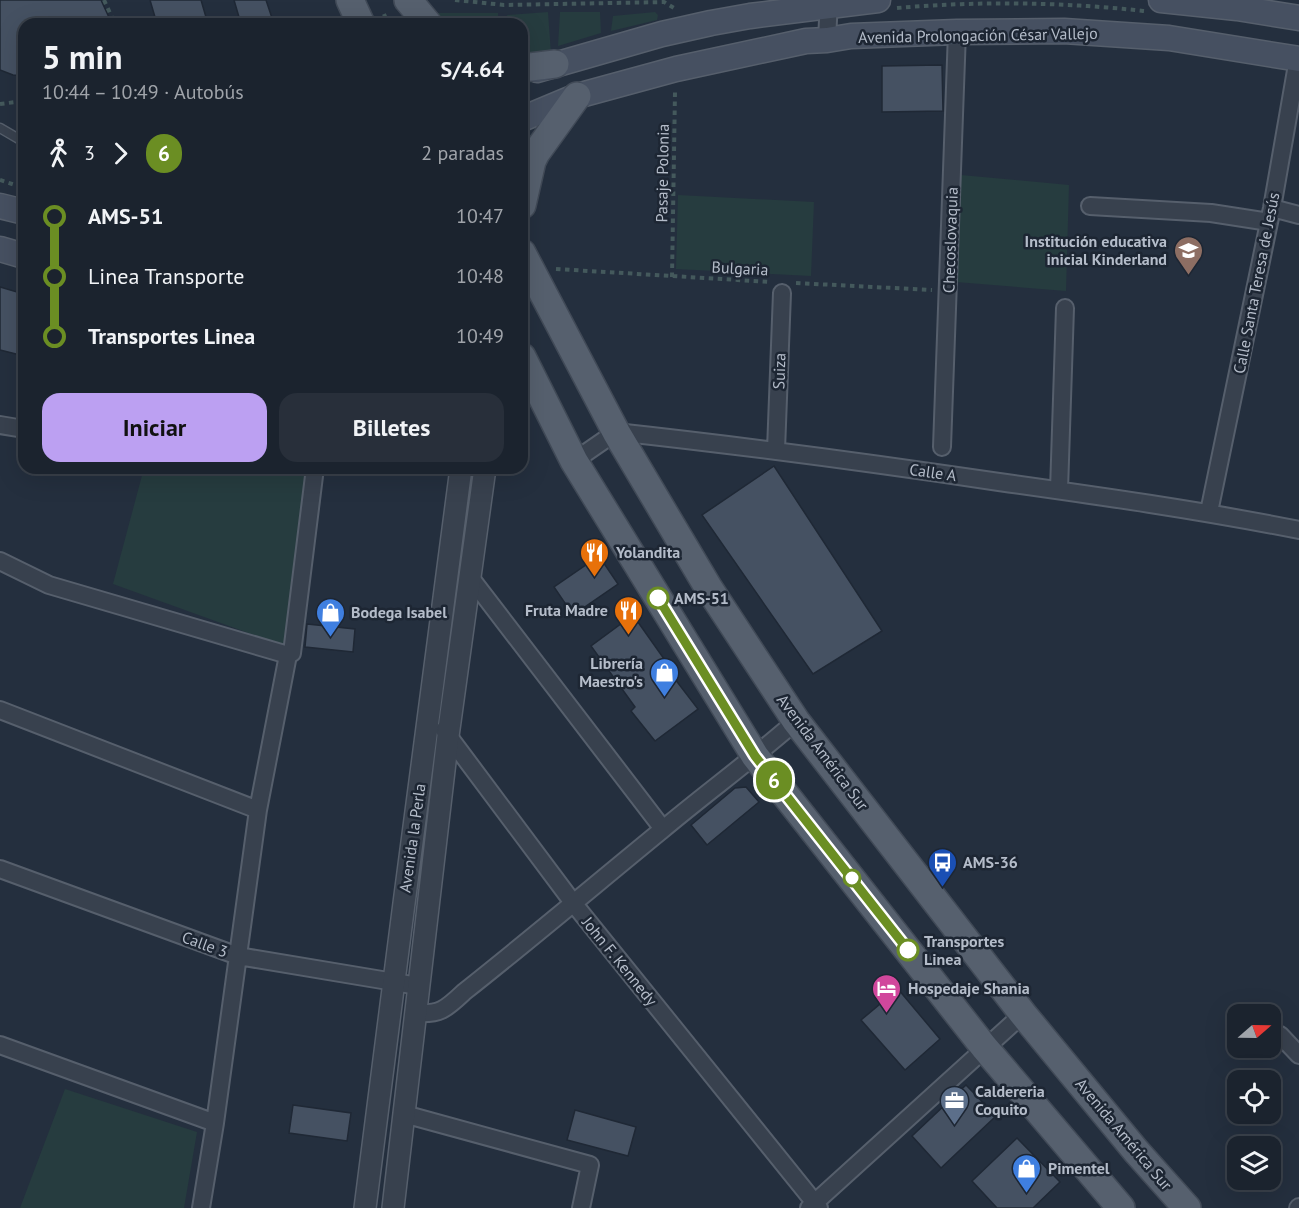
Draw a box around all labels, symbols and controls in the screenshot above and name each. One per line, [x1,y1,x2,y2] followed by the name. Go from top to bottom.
[858,23,1098,47] street label: Avenida Prolongación César Vallejo
[42,35,123,78] text: 5 min
[441,55,504,83] text: S/4.64
[42,79,244,105] text: 10:44 – 10:49 · Autobús
[651,123,673,223] street label: Pasaje Polonia
[42,137,75,170] icon: walk
[104,137,137,170] icon: forward
[84,140,95,166] text: 3
[158,140,170,167] text: 6
[421,140,504,166] text: 2 paradas
[938,187,962,293] street label: Checoslovaquia
[1229,190,1283,375] street label: Calle Santa Teresa de Jesús
[88,202,163,230] text: AMS-51
[456,203,504,229] text: 10:47
[1025,231,1167,269] place label: Institución educativa inicial Kinderland
[1172,234,1204,276] school or university icon: Institución educativa inicial Kinderland
[711,257,769,279] street label: Bulgaria
[88,262,244,290] text: Linea Transporte
[456,263,504,289] text: 10:48
[88,322,255,350] text: Transportes Linea
[456,323,504,349] text: 10:49
[768,352,790,390] street label: Suiza
[42,393,267,462] button: Iniciar
[279,393,504,462] button: Billetes
[908,459,958,485] street label: Calle A
[579,536,611,578] restaurant icon: Yolandita
[615,542,680,562] place label: Yolandita
[647,587,669,609] marker: AMS-51
[674,588,729,608] place label: AMS-51
[613,594,645,636] restaurant icon: Fruta Madre
[314,596,346,638] shop icon: Bodega Isabel
[525,600,608,620] place label: Fruta Madre
[351,602,447,622] place label: Bodega Isabel
[579,653,643,691] place label: Librería Maestro's
[648,656,680,698] shop icon: Librería Maestro's
[773,690,873,814] street label: Avenida América Sur
[754,760,794,800] line badge: 6
[768,767,780,794] text: 6
[394,782,430,894] street label: Avenida la Perla
[926,846,958,888] bus stop icon: AMS-36
[963,852,1018,872] place label: AMS-36
[843,869,861,887] unlabelled marker
[577,912,662,1010] street label: John F. Kennedy
[179,927,231,961] street label: Calle 3
[924,931,1004,969] place label: Transportes Linea
[897,939,919,961] marker: Transportes Linea
[871,972,903,1014] hotel icon: Hospedaje Shania
[908,978,1030,998] place label: Hospedaje Shania
[1227,1004,1281,1058] north arrow
[1227,1004,1281,1190] map controls
[1227,1070,1281,1124] button: locate
[1071,1074,1177,1194] street label: Avenida América Sur
[975,1081,1045,1119] place label: Caldereria Coquito
[938,1084,970,1126] office icon: Caldereria Coquito
[1227,1136,1281,1190] button: layers
[1011,1152,1043,1194] shop icon: Pimentel
[1048,1158,1110,1178] place label: Pimentel

